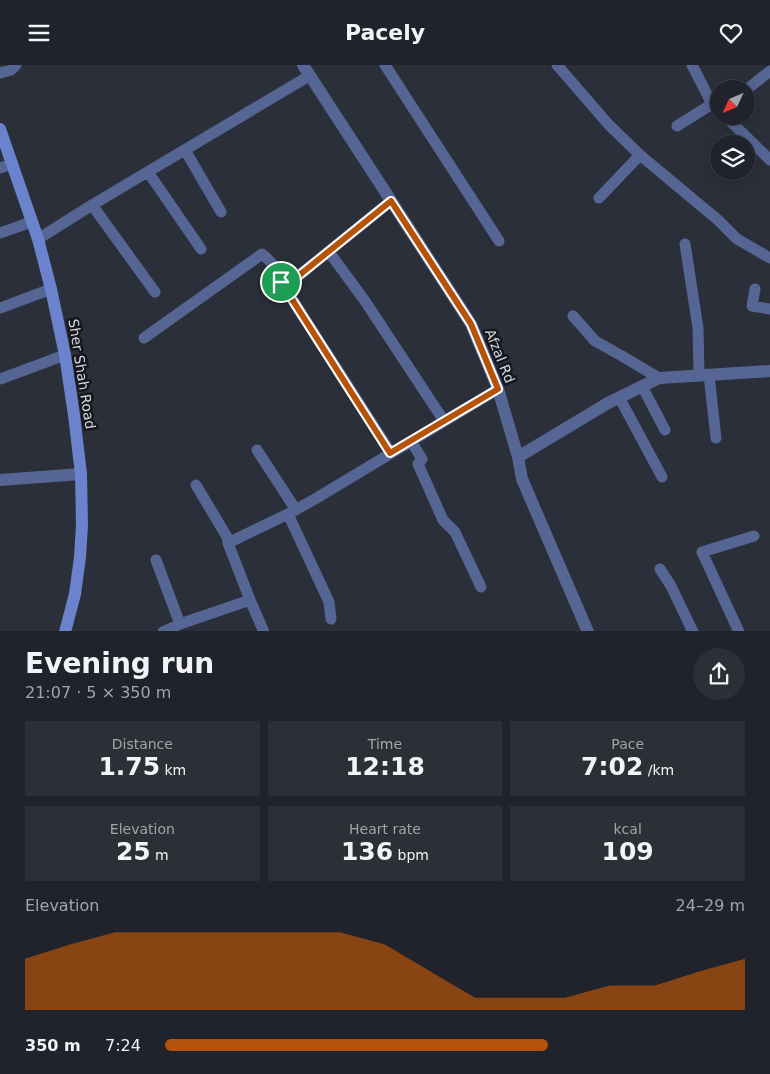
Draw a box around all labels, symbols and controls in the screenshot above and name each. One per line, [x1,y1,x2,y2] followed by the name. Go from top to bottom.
[25,19,53,47] icon: menu
[717,19,745,47] icon: heart
[345,20,425,45] text: Pacely
[710,80,755,125] north arrow
[710,80,755,180] map controls
[710,135,755,180] button: layers
[260,261,302,303] pin
[267,268,295,296] icon: arrive
[65,318,99,430] street label: Sher Shah Road
[482,327,518,385] street label: Afzal Rd
[25,647,214,680] text: Evening run
[693,648,745,700] button: share
[25,683,171,702] text: 21:07 · 5 × 350 m
[112,736,173,752] text: Distance
[368,736,402,752] text: Time
[611,736,644,752] text: Pace
[98,752,160,781] text: 1.75
[345,752,425,781] text: 12:18
[581,752,643,781] text: 7:02
[160,762,186,778] text: km
[643,762,674,778] text: /km
[110,821,175,837] text: Elevation
[349,821,421,837] text: Heart rate
[614,821,642,837] text: kcal
[116,837,151,866] text: 25
[341,837,393,866] text: 136
[602,837,654,866] text: 109
[151,847,169,863] text: m
[393,847,429,863] text: bpm
[25,896,99,915] text: Elevation
[676,896,745,915] text: 24–29 m
[25,1036,81,1055] text: 350 m
[105,1036,141,1055] text: 7:24

